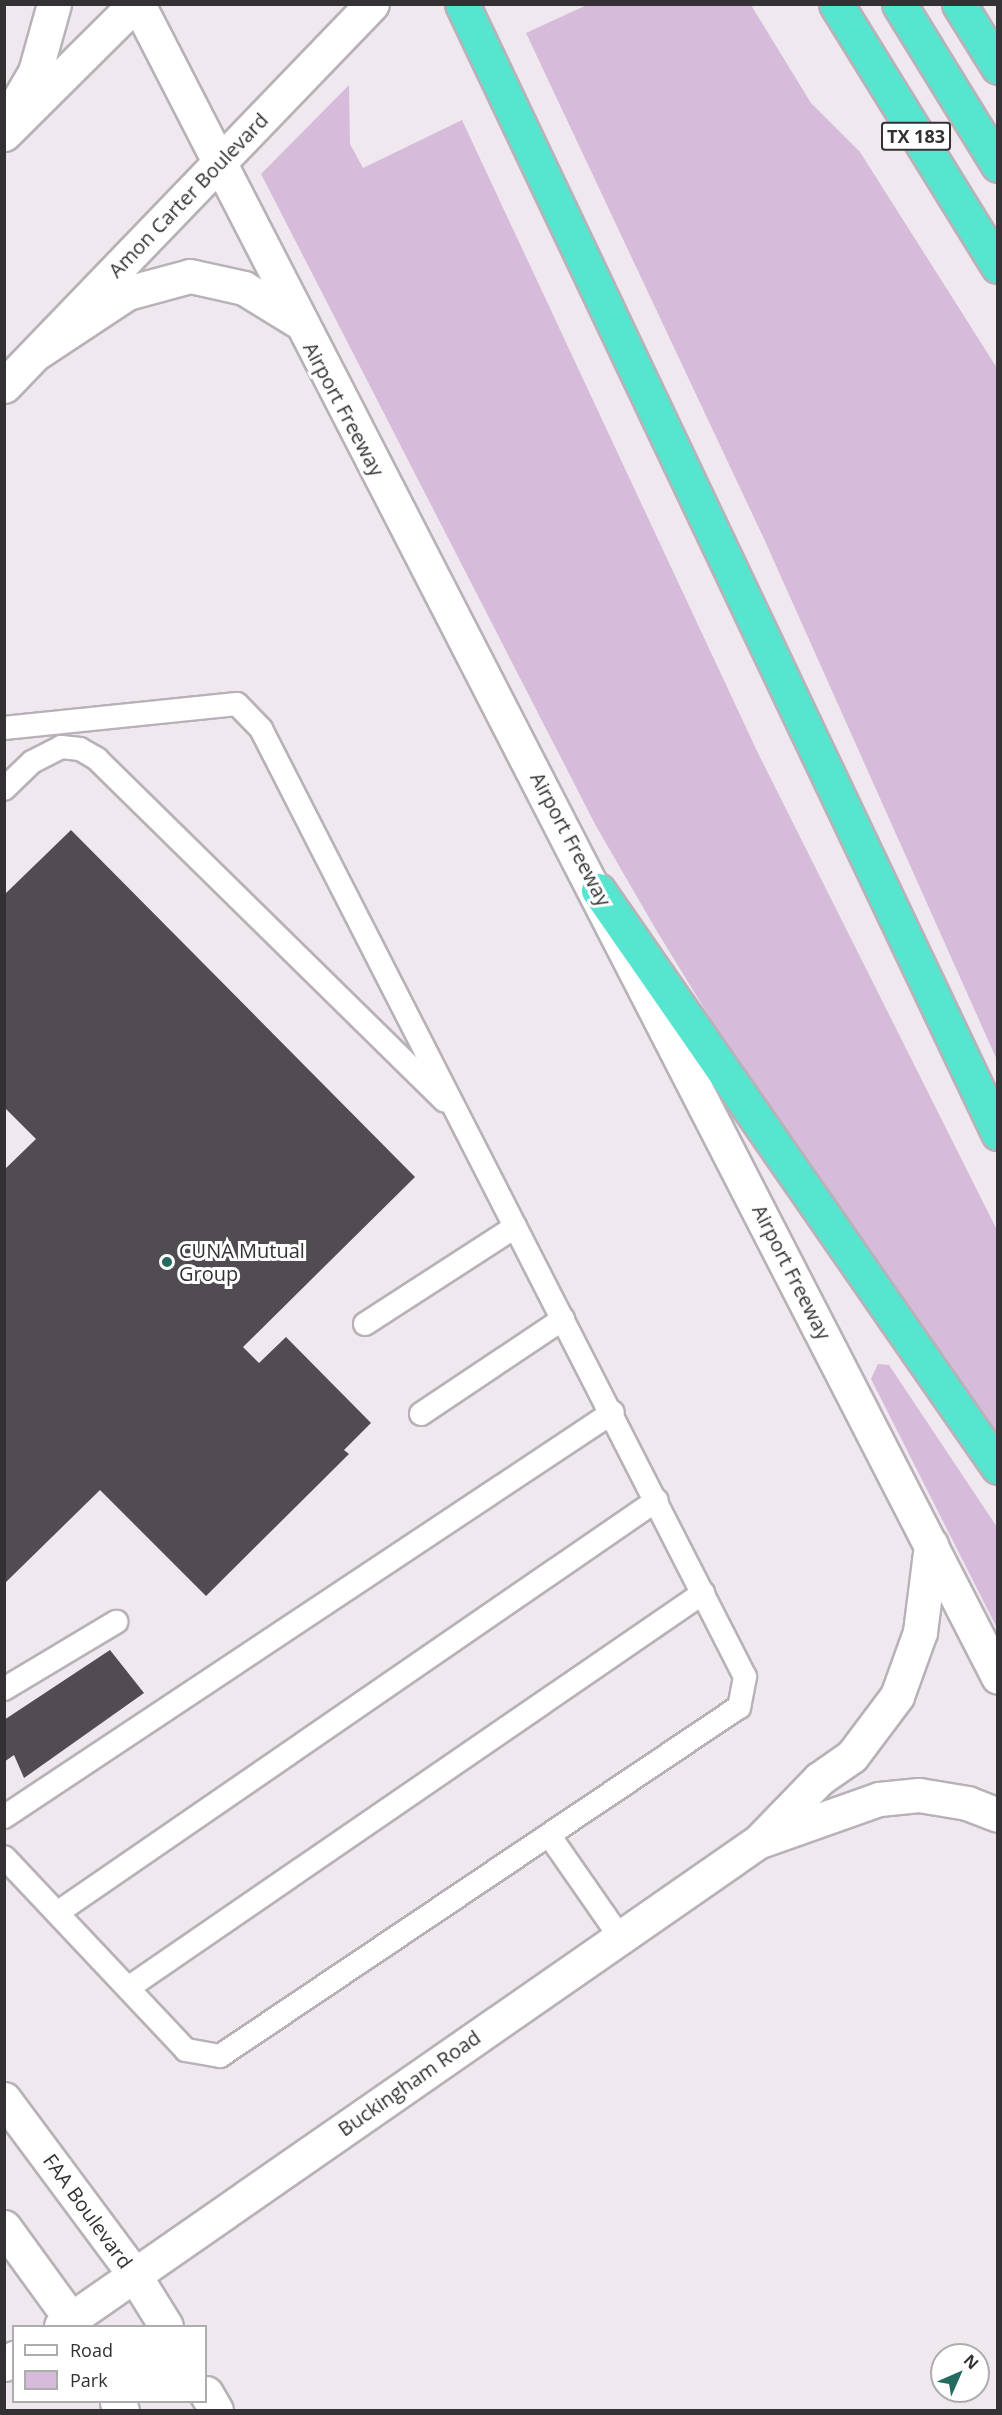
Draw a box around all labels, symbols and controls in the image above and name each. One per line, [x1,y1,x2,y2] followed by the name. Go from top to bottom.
[103,108,273,282] street label: Amon Carter Boulevard
[880,121,952,151] road number: TX 183
[299,338,389,480] street label: Airport Freeway
[526,768,616,910] street label: Airport Freeway
[748,1201,836,1343] street label: Airport Freeway
[179,1238,305,1285] place label: CUNA Mutual Group
[160,1255,174,1269] marker: CUNA Mutual Group
[333,2025,485,2141] street label: Buckingham Road
[38,2149,138,2273] street label: FAA Boulevard
[12,2325,207,2403] legend
[70,2338,113,2362] text: Road
[930,2343,990,2403] north arrow
[959,2349,984,2374] text: N
[70,2368,108,2392] text: Park

